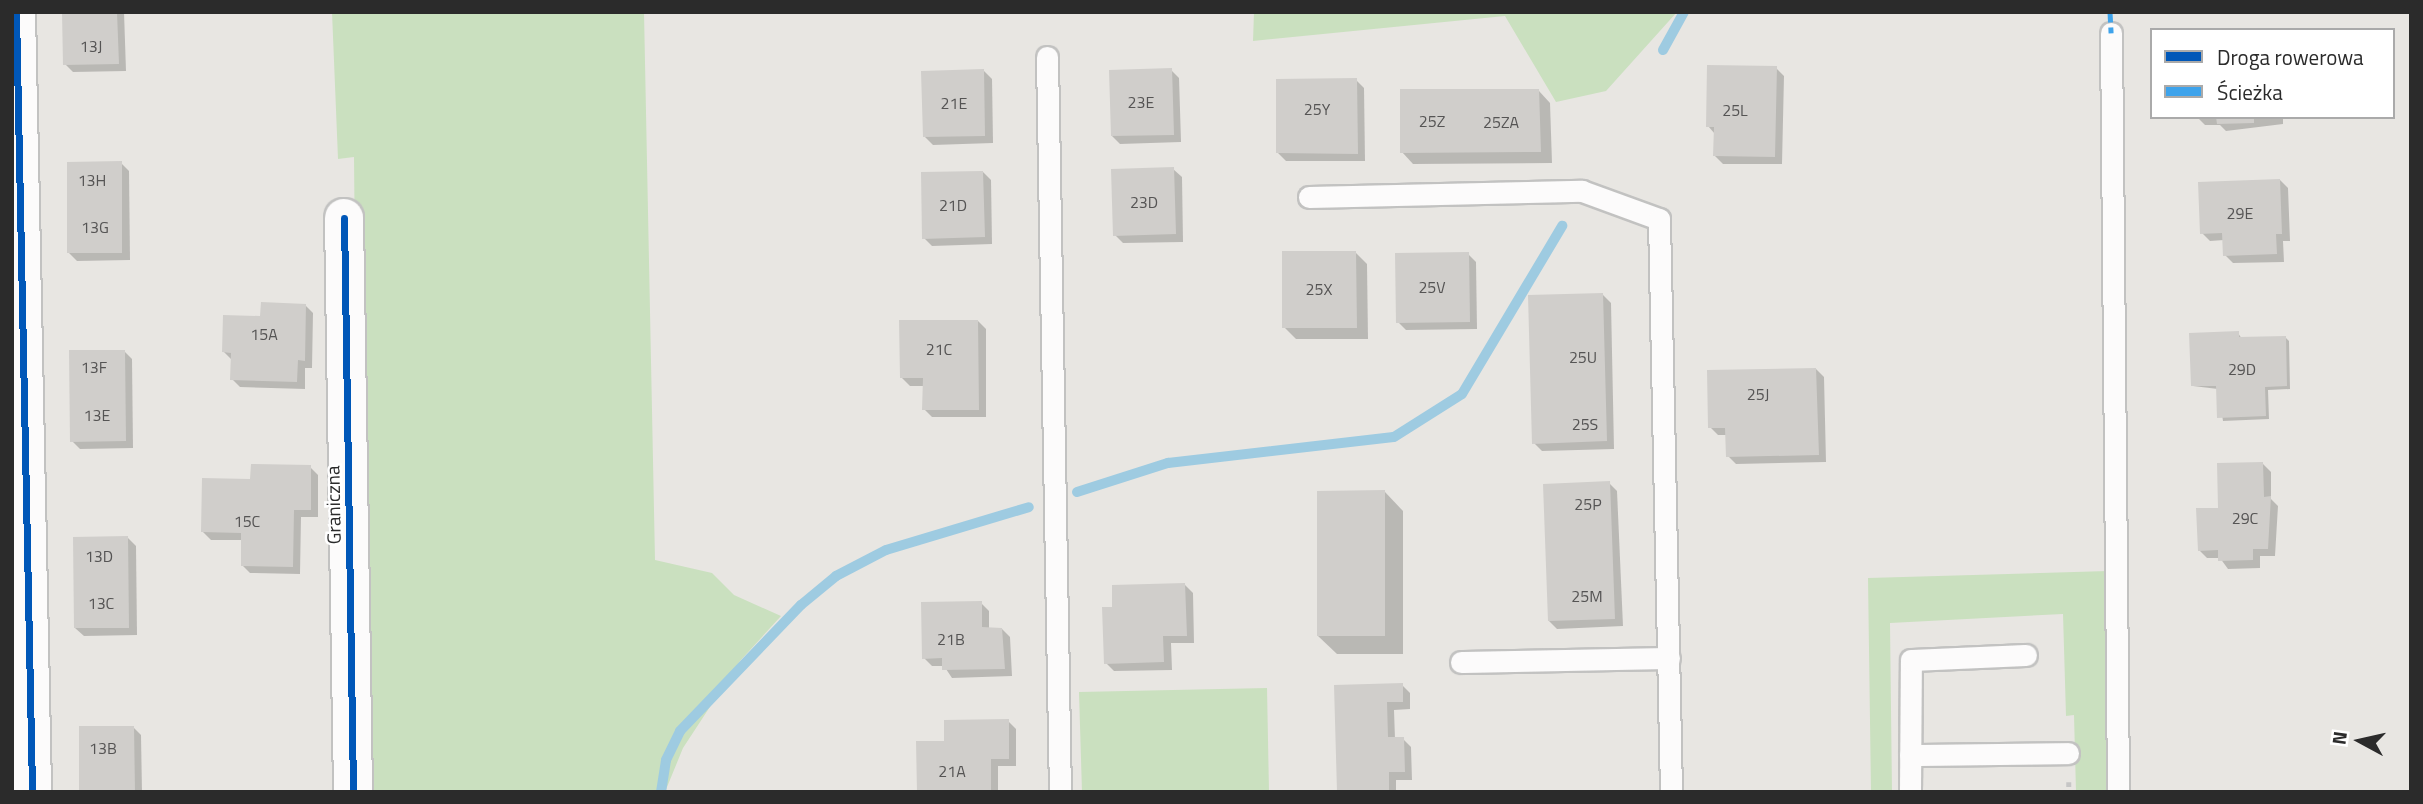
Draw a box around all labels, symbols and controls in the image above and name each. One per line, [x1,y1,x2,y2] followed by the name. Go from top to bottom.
[2150,28,2395,119] legend
[80,36,102,56] house number: 13J
[2217,41,2364,73] text: Droga rowerowa
[2217,76,2283,108] text: Ścieżka
[1128,92,1154,112] house number: 23E
[941,93,967,113] house number: 21E
[1304,99,1330,119] house number: 25Y
[1722,100,1748,120] house number: 25L
[1419,111,1445,131] house number: 25Z
[1483,112,1519,132] house number: 25ZA
[78,170,106,190] house number: 13H
[1130,192,1158,212] house number: 23D
[939,195,967,215] house number: 21D
[2227,203,2253,223] house number: 29E
[81,217,109,237] house number: 13G
[1418,277,1446,297] house number: 25V
[1306,279,1332,299] house number: 25X
[250,324,278,344] house number: 15A
[926,339,952,359] house number: 21C
[1569,347,1597,367] house number: 25U
[81,357,107,377] house number: 13F
[2228,359,2256,379] house number: 29D
[1747,384,1769,404] house number: 25J
[84,405,110,425] house number: 13E
[1572,414,1598,434] house number: 25S
[321,465,345,545] street label: Graniczna
[1574,494,1602,514] house number: 25P
[2232,508,2258,528] house number: 29C
[234,511,260,531] house number: 15C
[85,546,113,566] house number: 13D
[1571,586,1603,606] house number: 25M
[88,593,114,613] house number: 13C
[937,629,965,649] house number: 21B
[2325,706,2395,776] north arrow
[2323,729,2354,747] text: N
[89,738,117,758] house number: 13B
[938,761,966,781] house number: 21A

